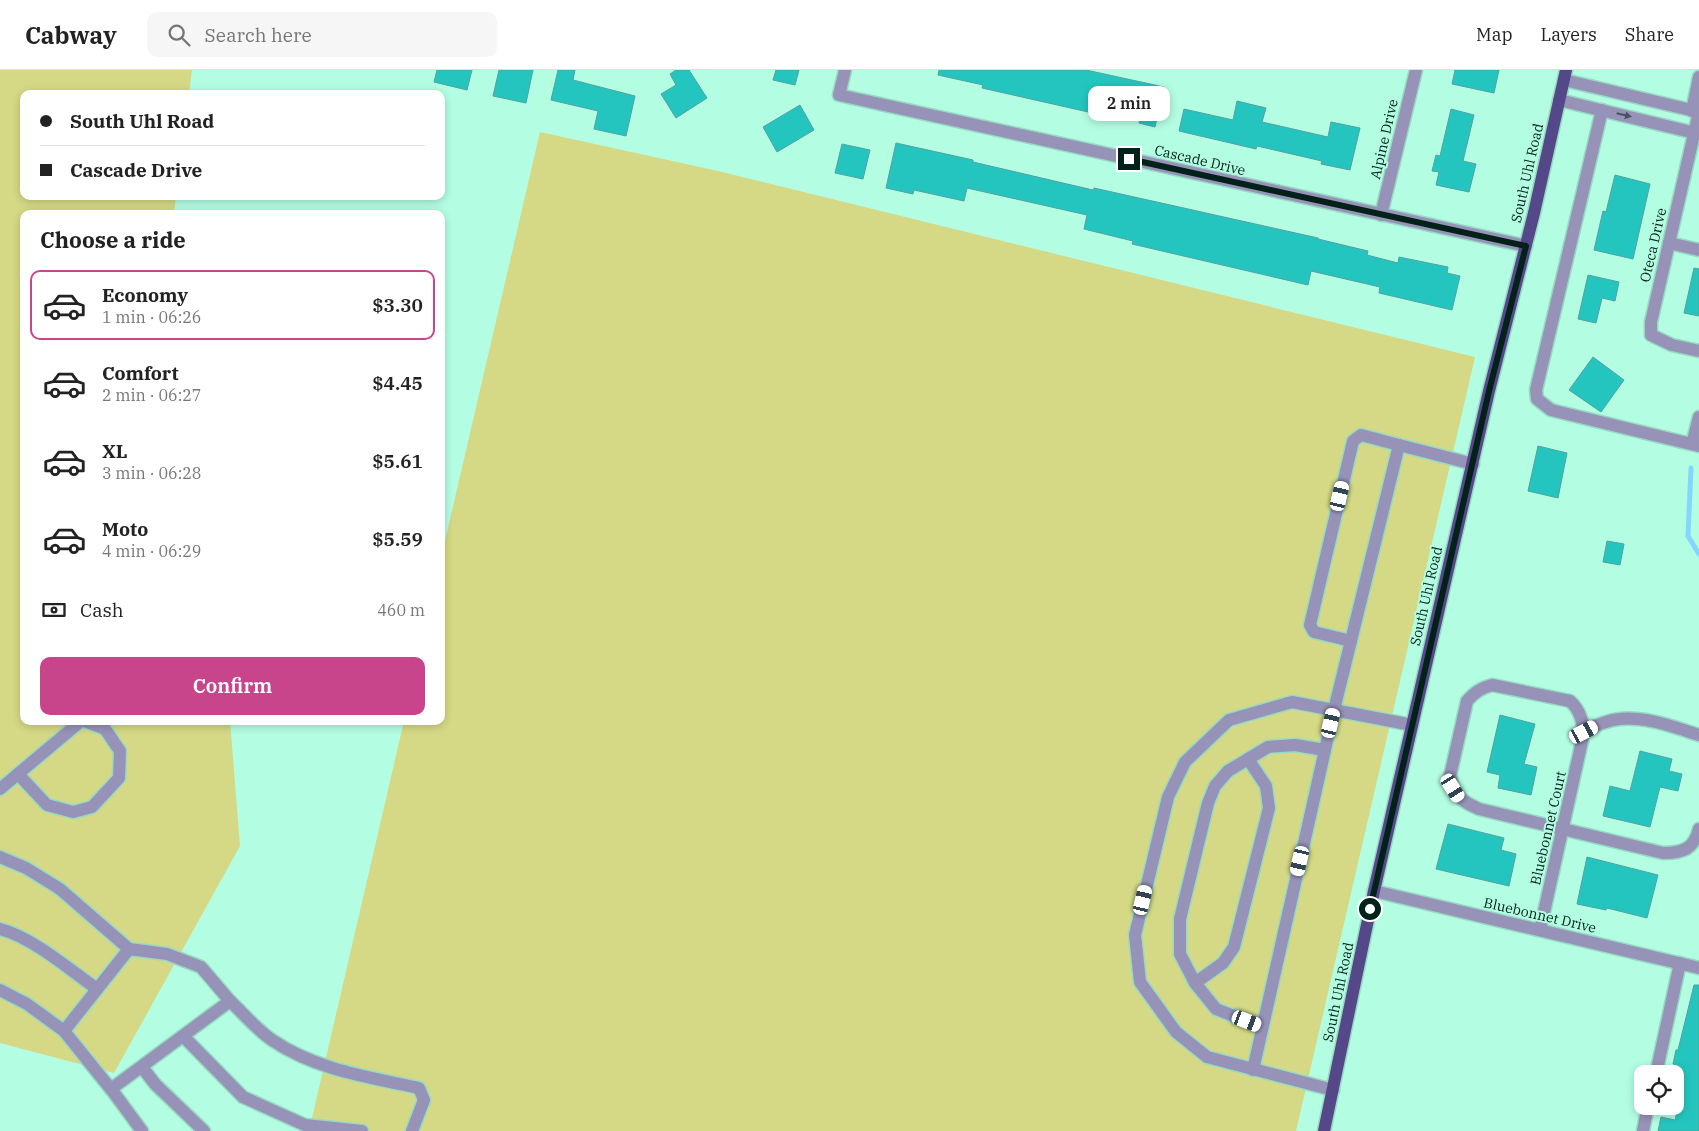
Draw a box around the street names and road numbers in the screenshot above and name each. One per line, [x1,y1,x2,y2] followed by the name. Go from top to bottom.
[1366,97,1402,181] street label: Alpine Drive
[1507,121,1547,225] street label: South Uhl Road
[1153,141,1247,179] street label: Cascade Drive
[1636,206,1670,284] street label: Oteca Drive
[1406,544,1446,648] street label: South Uhl Road
[1526,769,1570,887] street label: Bluebonnet Court
[1482,893,1598,937] street label: Bluebonnet Drive
[1319,940,1357,1044] street label: South Uhl Road

